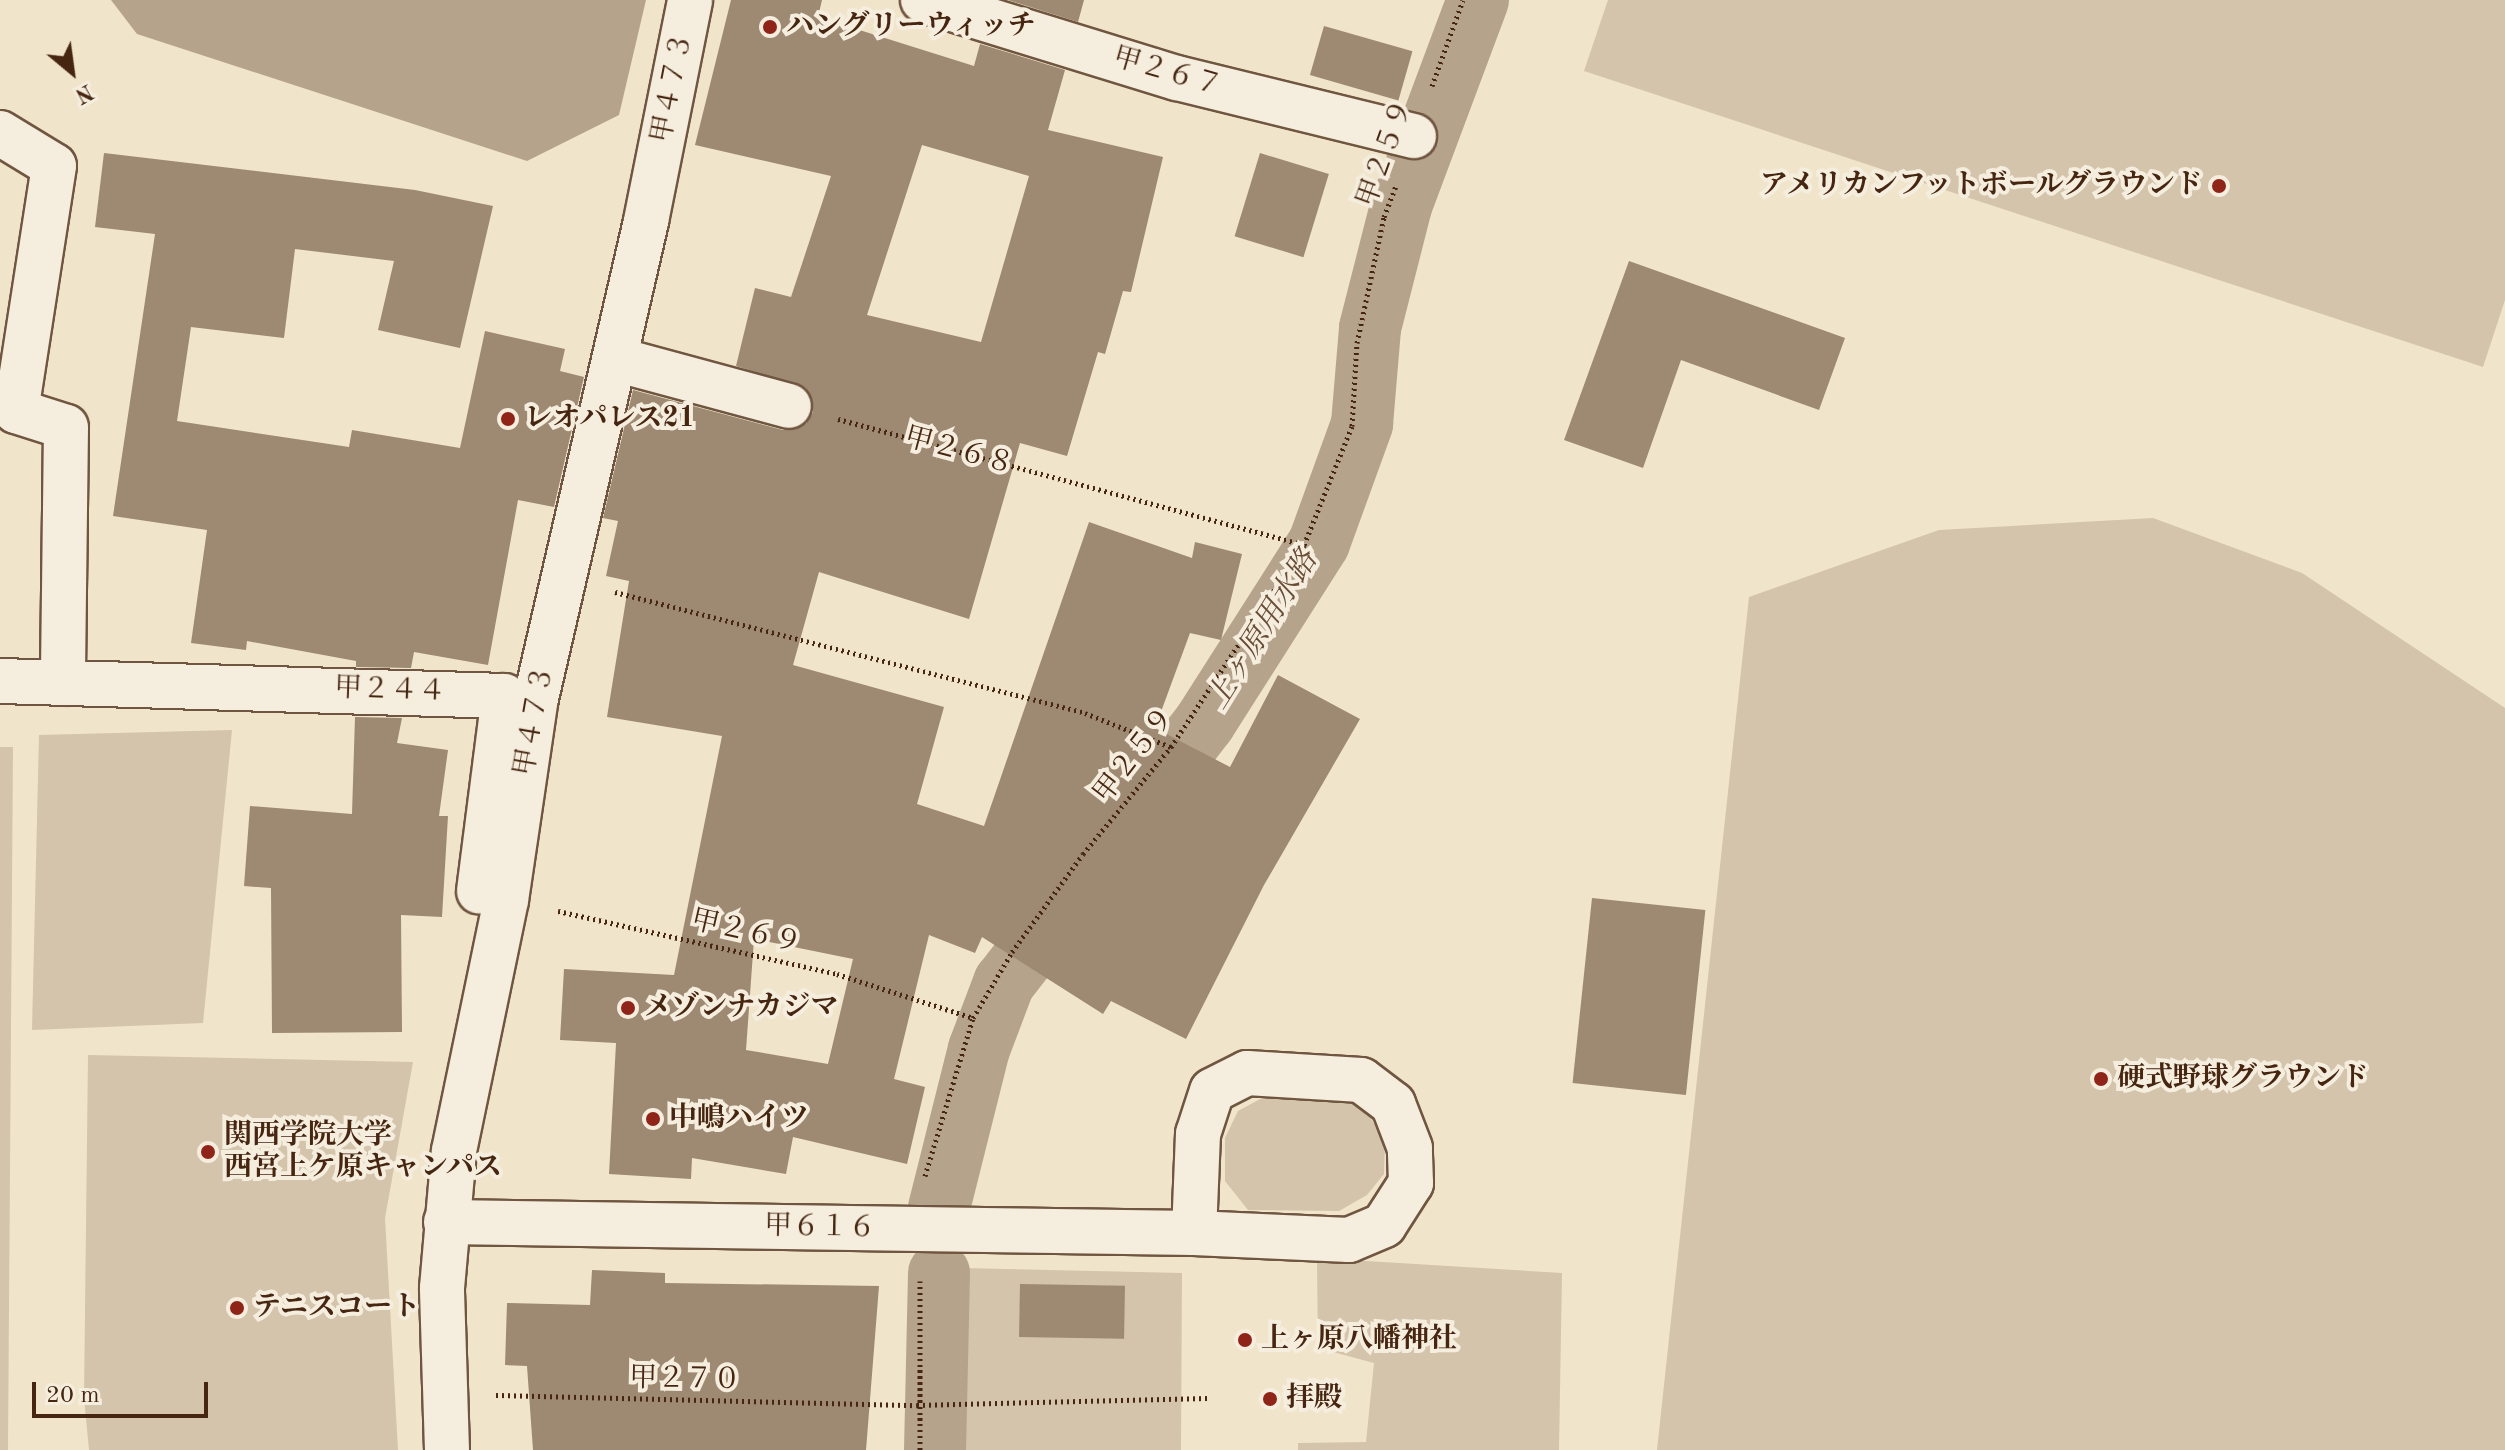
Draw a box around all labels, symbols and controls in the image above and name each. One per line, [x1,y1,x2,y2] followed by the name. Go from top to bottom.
[786,10,1038,44] place label: ハングリーウィッチ
[761,18,779,36] marker: ハングリーウィッチ
[646,30,700,146] street label: 甲４７３
[32,32,112,112] north arrow
[1109,41,1225,105] street label: 甲２６７
[71,79,96,107] text: N
[1351,96,1421,212] street label: 甲２５９
[1755,169,2203,203] place label: アメリカンフットボールグラウンド
[2210,177,2228,195] marker: アメリカンフットボールグラウンド
[524,402,696,436] place label: レオパレス21
[499,410,517,428] marker: レオパレス21
[901,421,1017,483] street label: 甲２６８
[1200,544,1326,716] water label: 上ヶ原用水路
[509,663,561,779] street label: 甲４７３
[333,672,447,710] street label: 甲２４４
[1087,702,1183,810] street label: 甲２５９
[688,904,804,962] street label: 甲２６９
[644,991,840,1025] place label: メゾンナカジマ
[619,999,637,1017] marker: メゾンナカジマ
[2117,1062,2369,1096] place label: 硬式野球グラウンド
[2092,1070,2110,1088] marker: 硬式野球グラウンド
[669,1102,809,1136] place label: 中嶋ハイツ
[644,1110,662,1128] marker: 中嶋ハイツ
[224,1119,504,1185] place label: 関西学院大学 西宮上ケ原キャンパス
[199,1143,217,1161] marker: 関西学院大学 西宮上ケ原キャンパス
[764,1210,876,1246] street label: 甲６１６
[253,1291,421,1325] place label: テニスコート
[228,1299,246,1317] marker: テニスコート
[1261,1323,1457,1357] place label: 上ヶ原八幡神社
[1236,1331,1254,1349] marker: 上ヶ原八幡神社
[629,1362,741,1398] street label: 甲２７０
[36,1366,212,1416] scale bar
[1286,1382,1342,1416] place label: 拝殿
[46,1384,100,1408] text: 20 m
[1261,1390,1279,1408] marker: 拝殿

